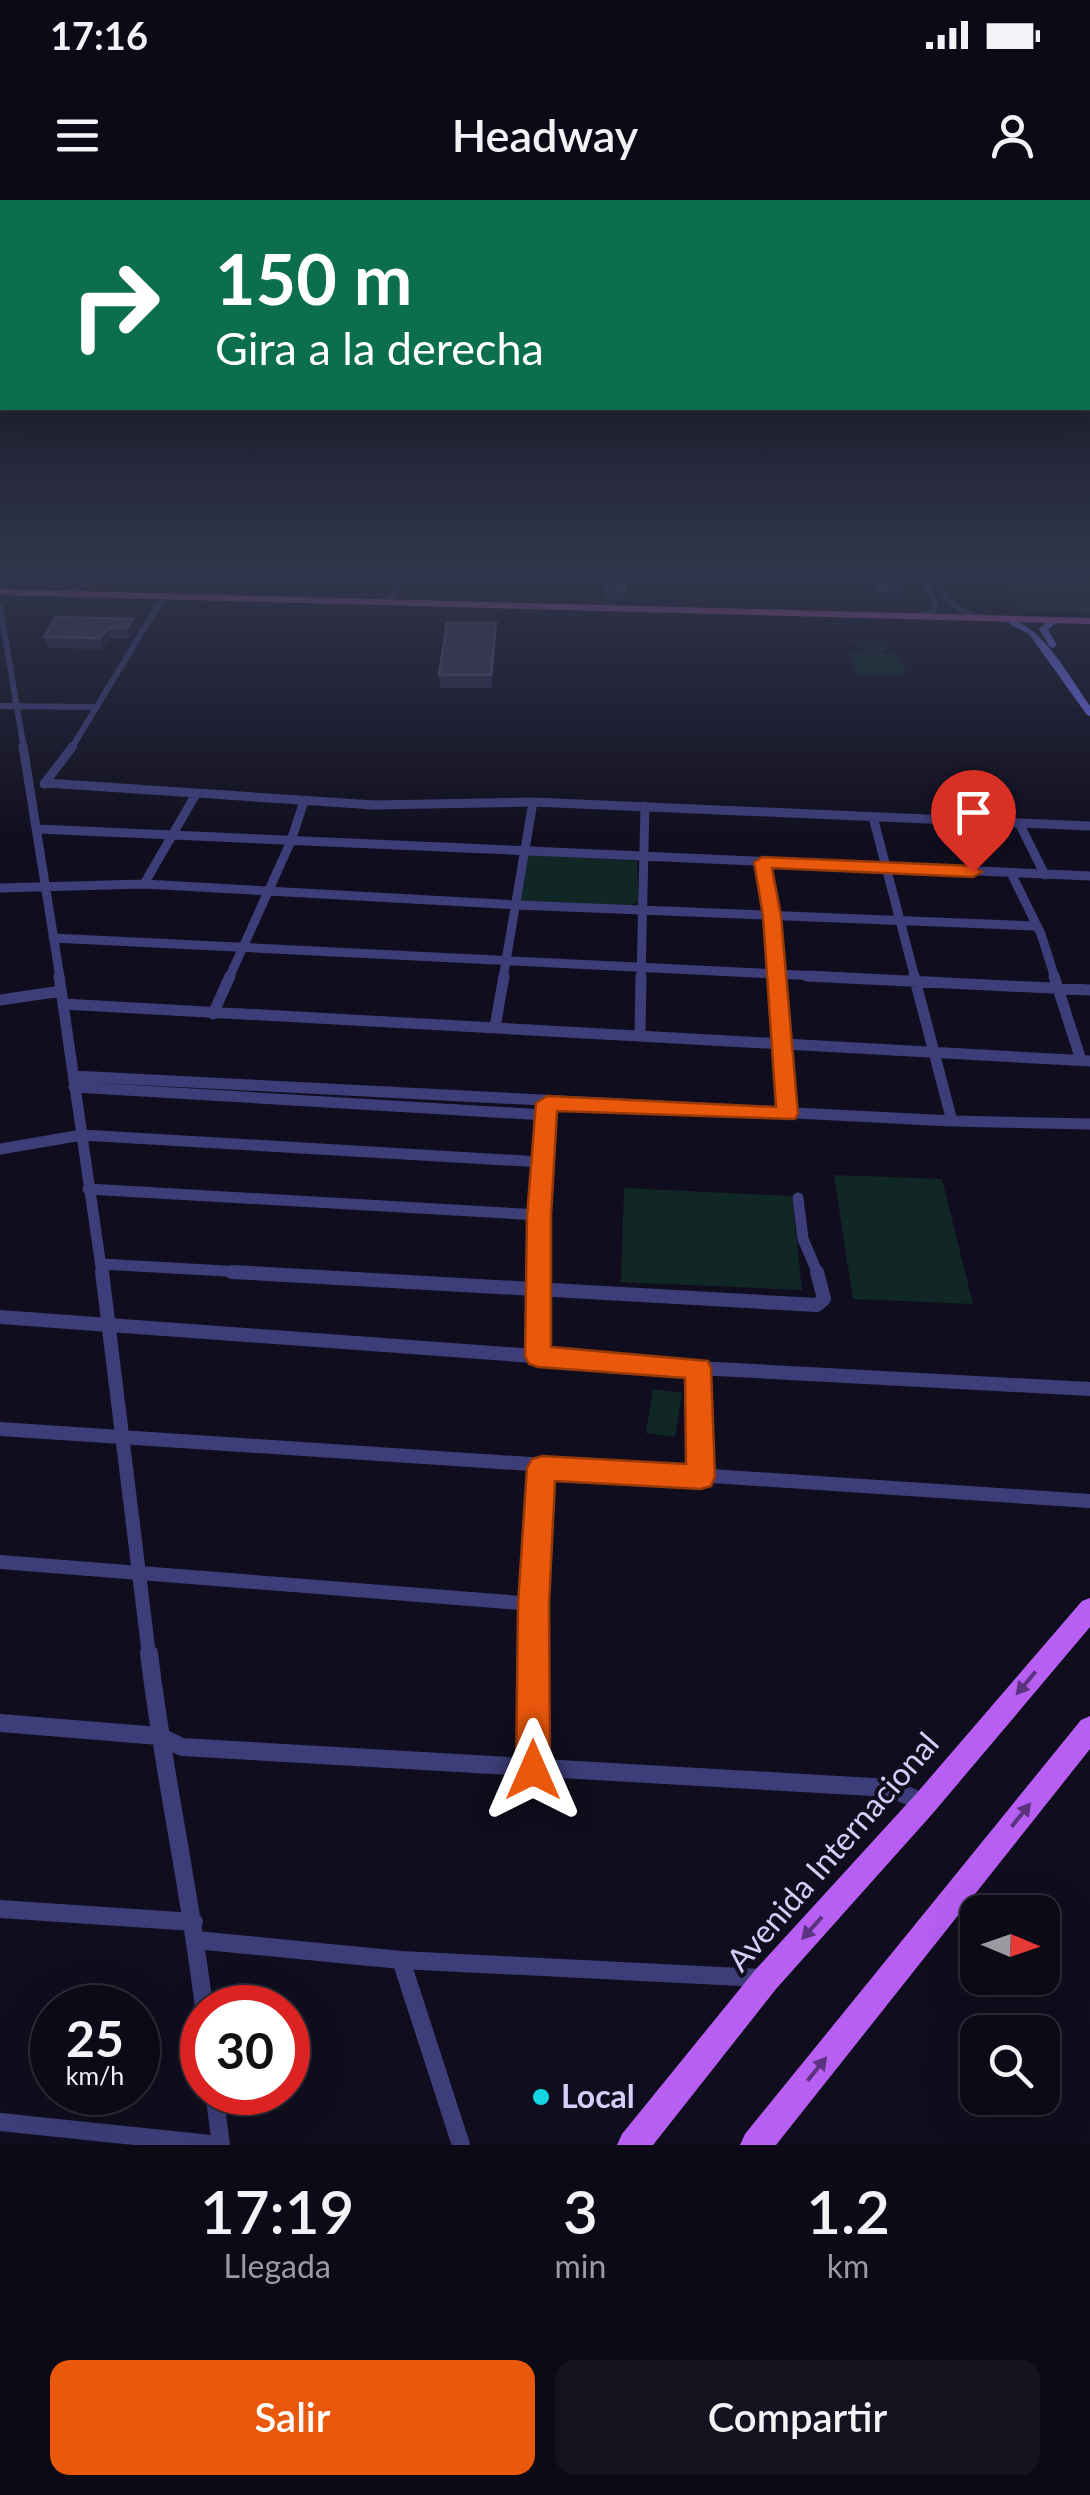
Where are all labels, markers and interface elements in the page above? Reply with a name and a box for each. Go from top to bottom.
text: 17:16 [50,12,148,58]
icon: menu [50,108,105,163]
text: Headway [452,108,638,162]
icon: person [985,108,1040,163]
text: 150 m [215,236,412,320]
icon: right [50,240,180,370]
text: Gira a la derecha [215,321,544,375]
pin [931,770,1016,873]
icon: arrive [946,785,1001,840]
one-way arrow [1016,1670,1037,1695]
position arrow [481,1718,585,1822]
street label: Avenida Internacional [718,1724,946,1978]
one-way arrow [1010,1803,1031,1828]
north arrow [960,1895,1060,1995]
map controls [960,1895,1060,2115]
one-way arrow [802,1915,824,1940]
speed limit sign: 30 [180,1985,310,2115]
text: 25 [66,2008,124,2068]
button: search [960,2015,1060,2115]
one-way arrow [806,2056,827,2082]
text: km/h [66,2060,124,2090]
place label: Local [561,2076,635,2115]
marker: Local [530,2086,552,2108]
text: 17:19 [200,2175,354,2247]
text: 3 [563,2175,598,2247]
text: 1.2 [806,2175,890,2247]
text: Llegada [224,2246,331,2285]
text: min [554,2246,606,2285]
text: km [827,2246,869,2285]
button: Salir [50,2360,535,2475]
button: Compartir [555,2360,1040,2475]

